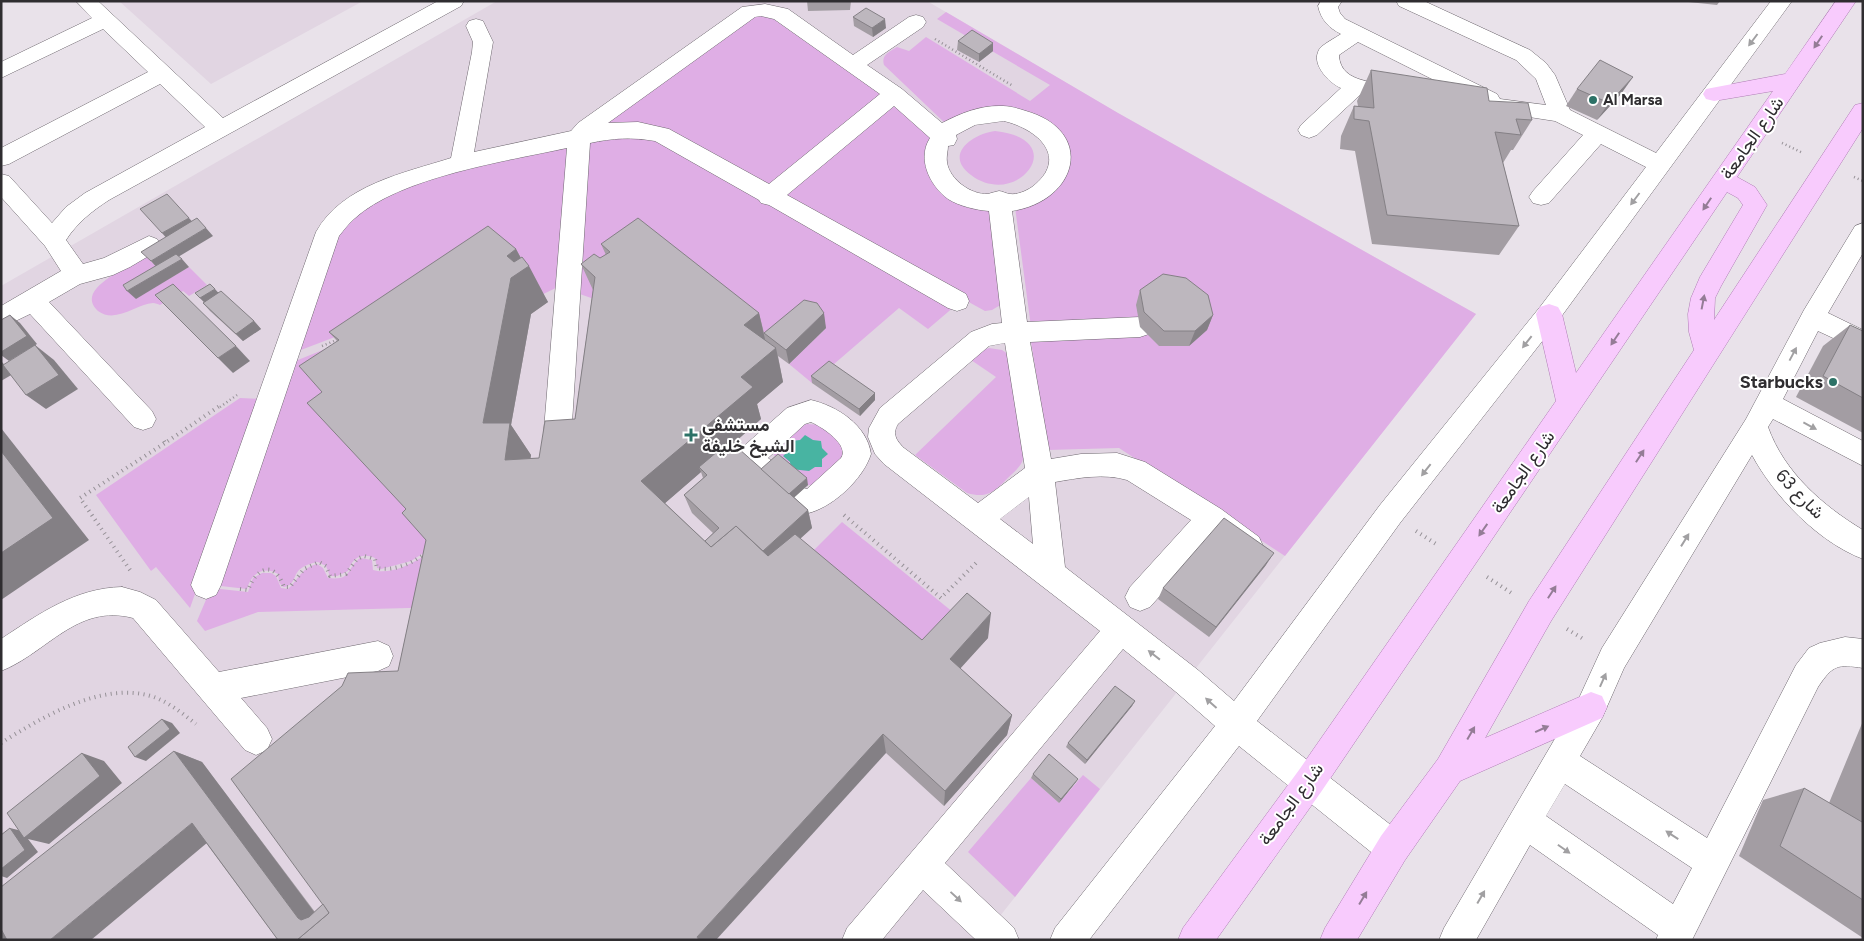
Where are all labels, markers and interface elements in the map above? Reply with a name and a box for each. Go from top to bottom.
one-way arrow [1748,33,1759,46]
one-way arrow [1814,35,1823,48]
place label: Al Marsa [1603,91,1663,109]
street label: شارع الجامعة [1715,92,1789,184]
marker: Al Marsa [1587,94,1599,106]
one-way arrow [1630,192,1640,206]
one-way arrow [1702,198,1712,211]
one-way arrow [1699,294,1707,310]
one-way arrow [1610,332,1620,345]
one-way arrow [1521,335,1532,348]
one-way arrow [1789,347,1798,361]
place label: Starbucks [1740,371,1824,393]
marker: Starbucks [1827,376,1839,388]
place label: مستشفى الشيخ خليفة [702,414,795,458]
one-way arrow [1803,422,1818,430]
street label: شارع الجامعة [1486,426,1560,518]
marker: مستشفى الشيخ خليفة [684,428,698,442]
one-way arrow [1635,449,1644,462]
one-way arrow [1420,463,1431,476]
street label: شارع 63 [1770,465,1829,524]
one-way arrow [1478,523,1488,537]
one-way arrow [1681,533,1690,546]
one-way arrow [1548,586,1557,599]
one-way arrow [1147,650,1161,660]
one-way arrow [1600,673,1608,687]
one-way arrow [1205,697,1218,708]
one-way arrow [1535,724,1549,732]
one-way arrow [1466,726,1475,740]
street label: شارع الجامعة [1254,759,1329,850]
one-way arrow [1665,830,1679,840]
one-way arrow [1557,844,1571,854]
one-way arrow [950,891,962,903]
one-way arrow [1358,891,1367,905]
one-way arrow [1476,891,1485,904]

